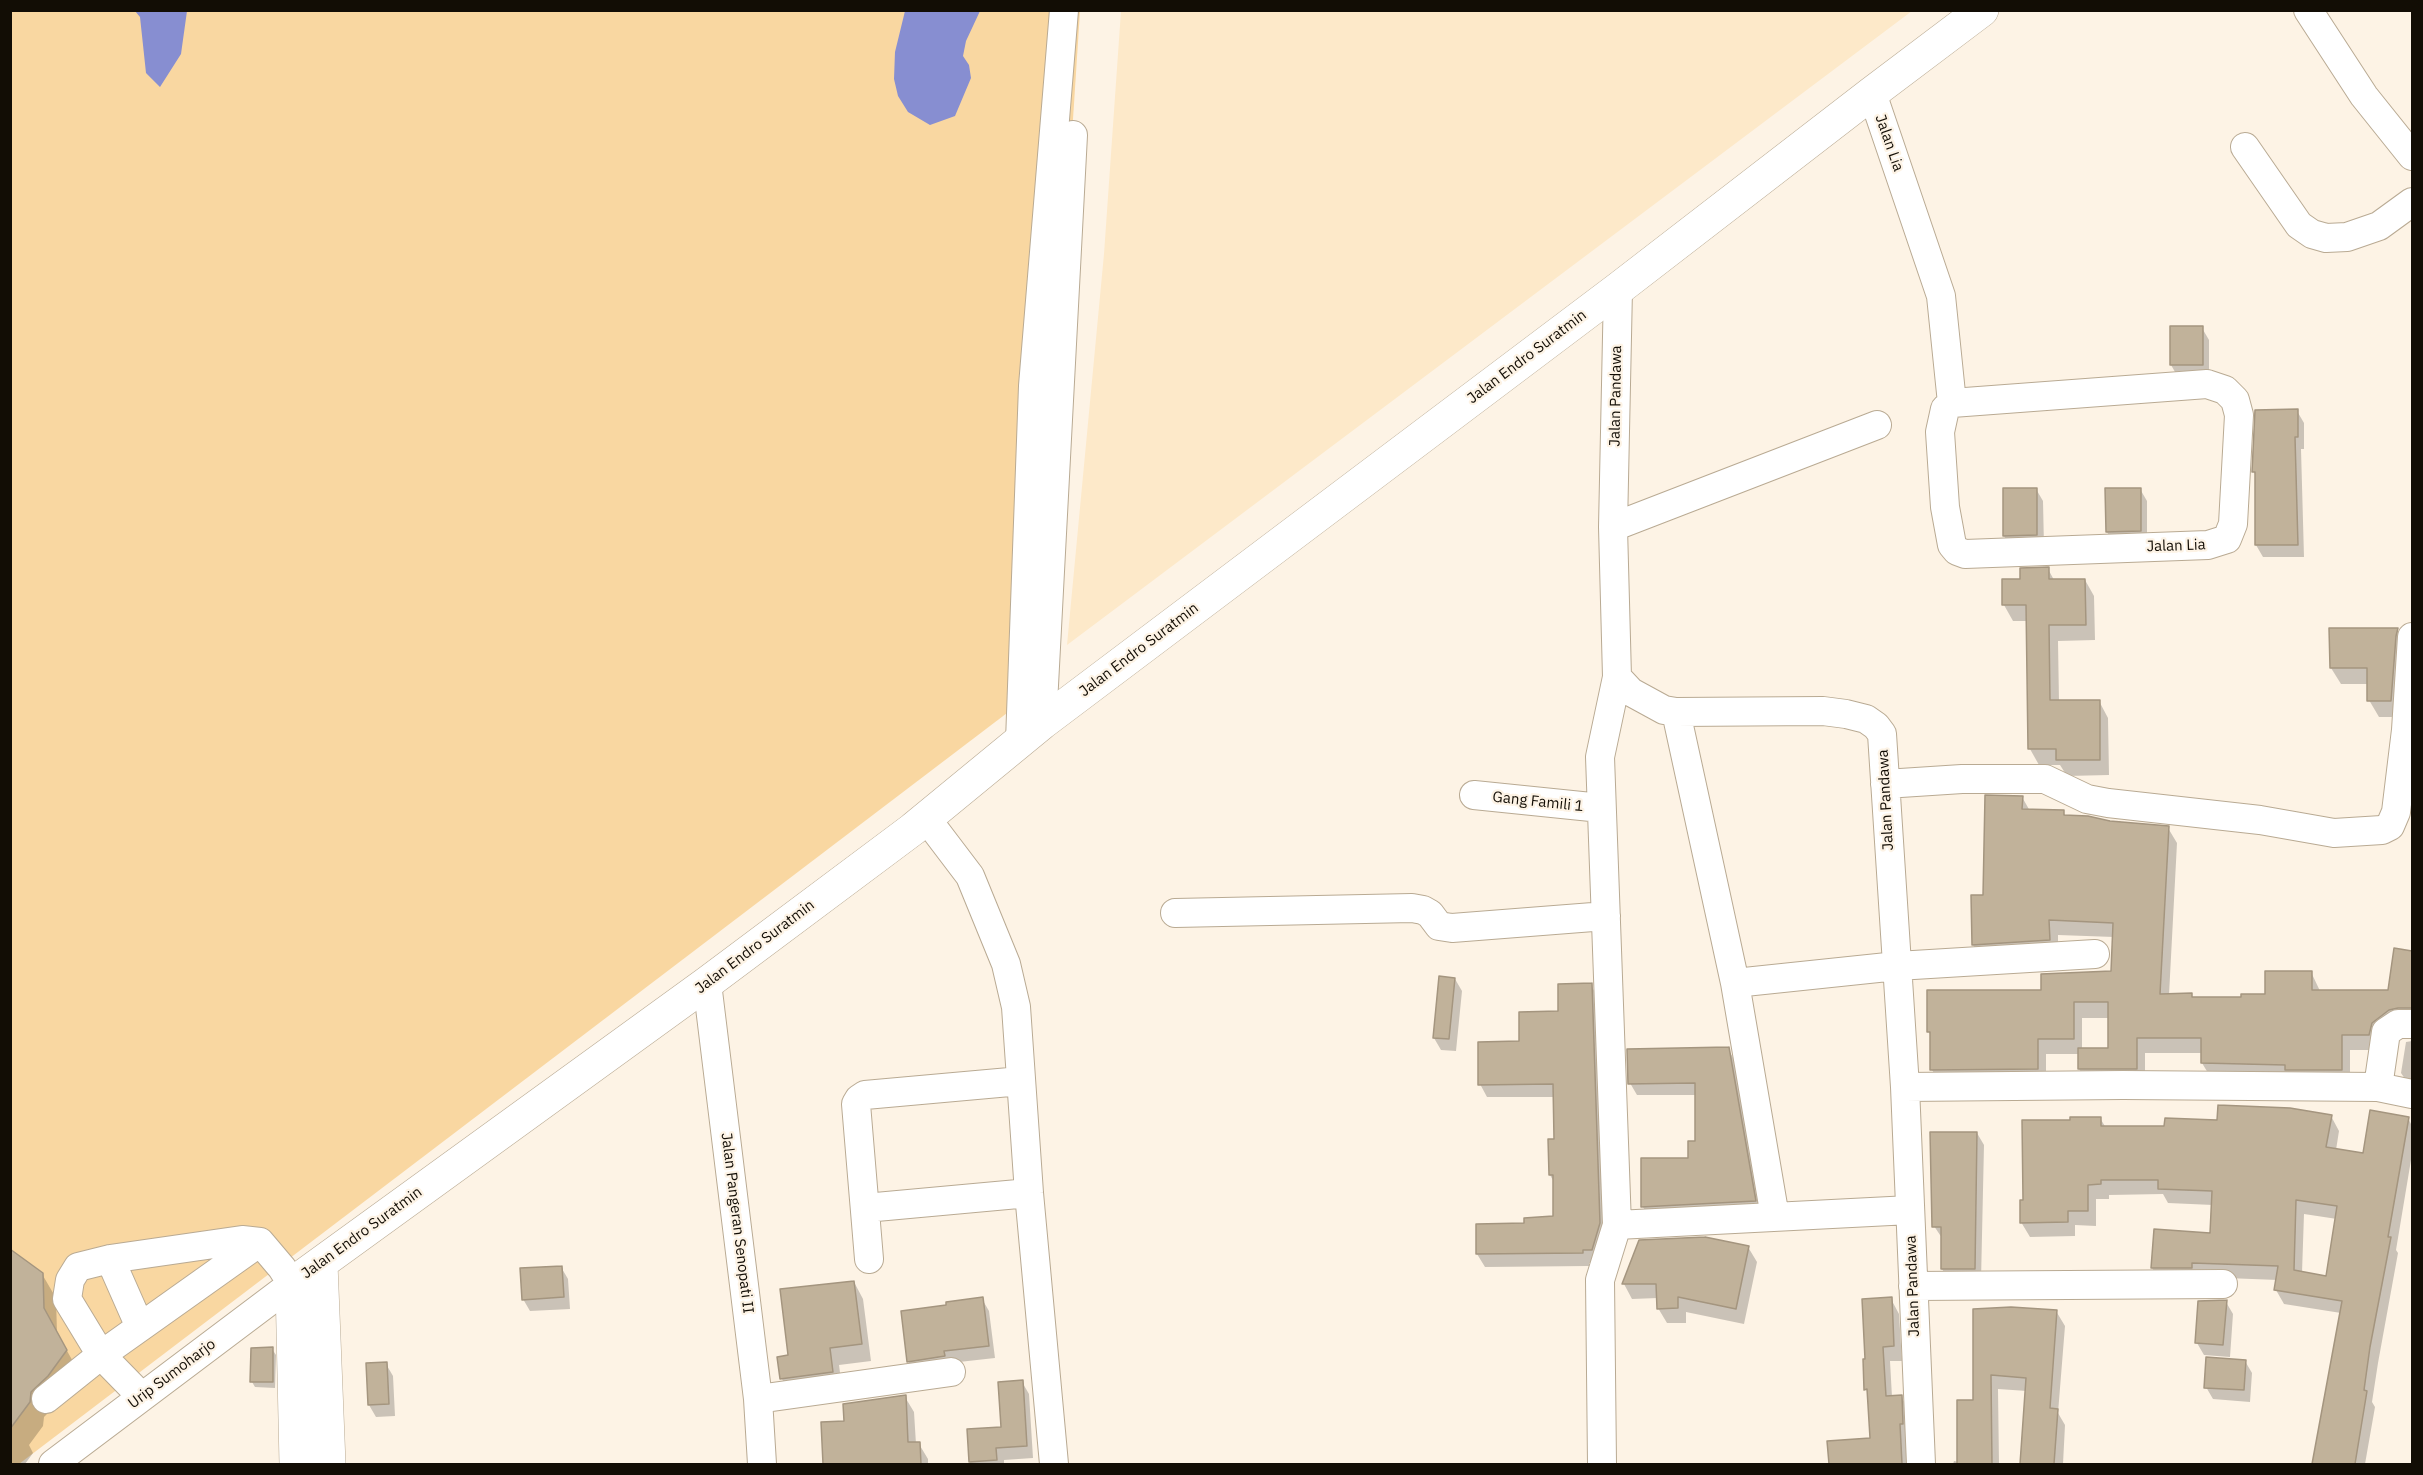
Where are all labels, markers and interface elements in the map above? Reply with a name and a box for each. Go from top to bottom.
street label: Jalan Lia [1871,112,1907,174]
street label: Jalan Endro Suratmin [1464,306,1590,408]
street label: Jalan Pandawa [1606,345,1626,447]
street label: Jalan Lia [2146,536,2206,556]
street label: Jalan Endro Suratmin [1076,599,1202,701]
street label: Jalan Pandawa [1874,749,1898,851]
street label: Gang Famili 1 [1492,788,1584,816]
street label: Jalan Endro Suratmin [692,896,818,998]
street label: Jalan Pangeran Senopati II [717,1132,757,1314]
street label: Jalan Endro Suratmin [298,1183,426,1283]
street label: Jalan Pandawa [1902,1235,1924,1337]
street label: Urip Sumoharjo [125,1335,219,1413]

